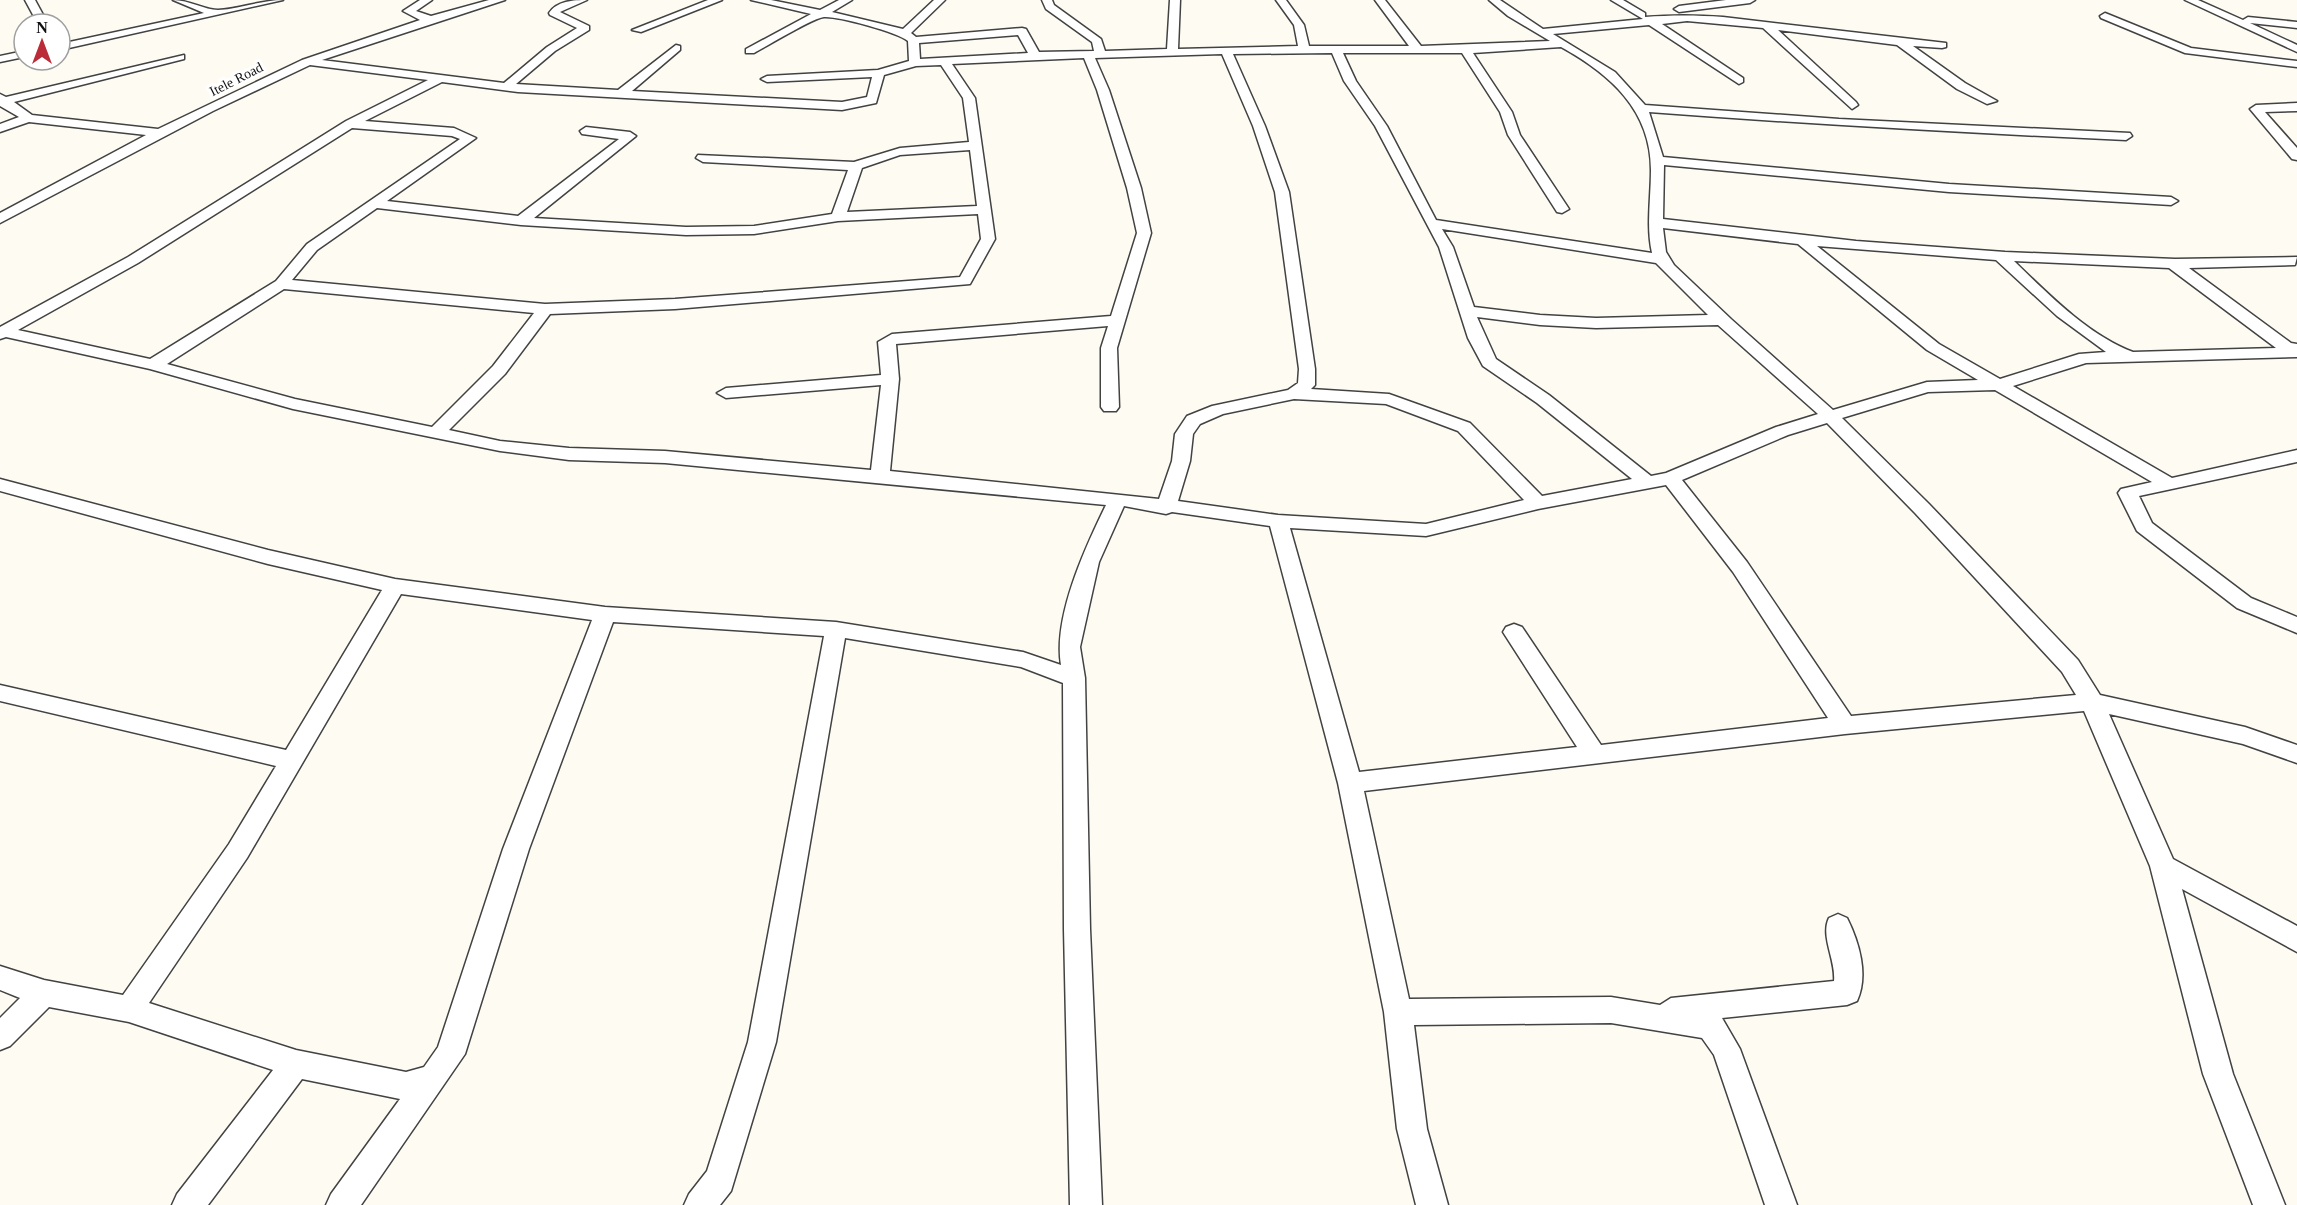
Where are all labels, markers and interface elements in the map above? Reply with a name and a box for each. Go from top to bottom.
north arrow [12,12,72,72]
text: N [36,19,48,36]
street label: Itele Road [207,60,265,99]

